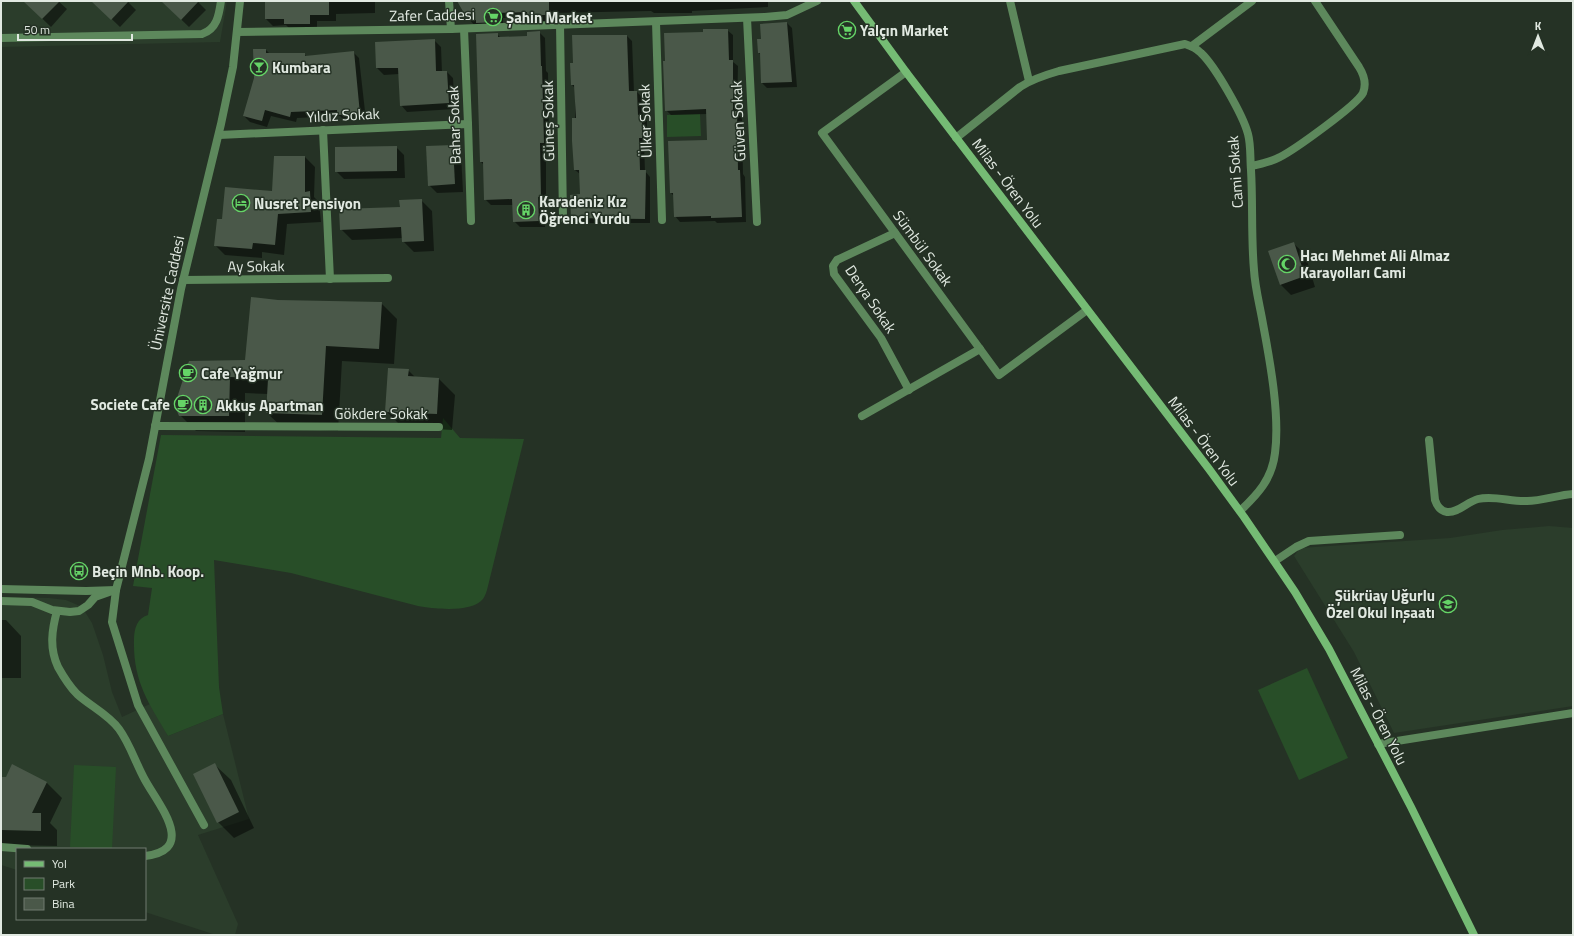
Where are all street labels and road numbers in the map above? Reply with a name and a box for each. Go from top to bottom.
street label: Zafer Caddesi [389,3,475,27]
street label: Güneş Sokak [536,80,560,162]
street label: Güven Sokak [724,80,752,162]
street label: Ülker Sokak [632,84,658,158]
street label: Bahar Sokak [441,85,467,165]
street label: Yıldız Sokak [306,102,380,128]
street label: Milas - Ören Yolu [967,133,1049,233]
street label: Cami Sokak [1221,135,1249,209]
street label: Sümbül Sokak [887,205,959,291]
street label: Üniversite Caddesi [144,234,190,352]
street label: Ay Sokak [227,254,285,278]
street label: Derya Sokak [840,260,902,338]
street label: Milas - Ören Yolu [1163,391,1245,491]
street label: Gökdere Sokak [334,402,428,425]
street label: Milas - Ören Yolu [1344,663,1414,769]

